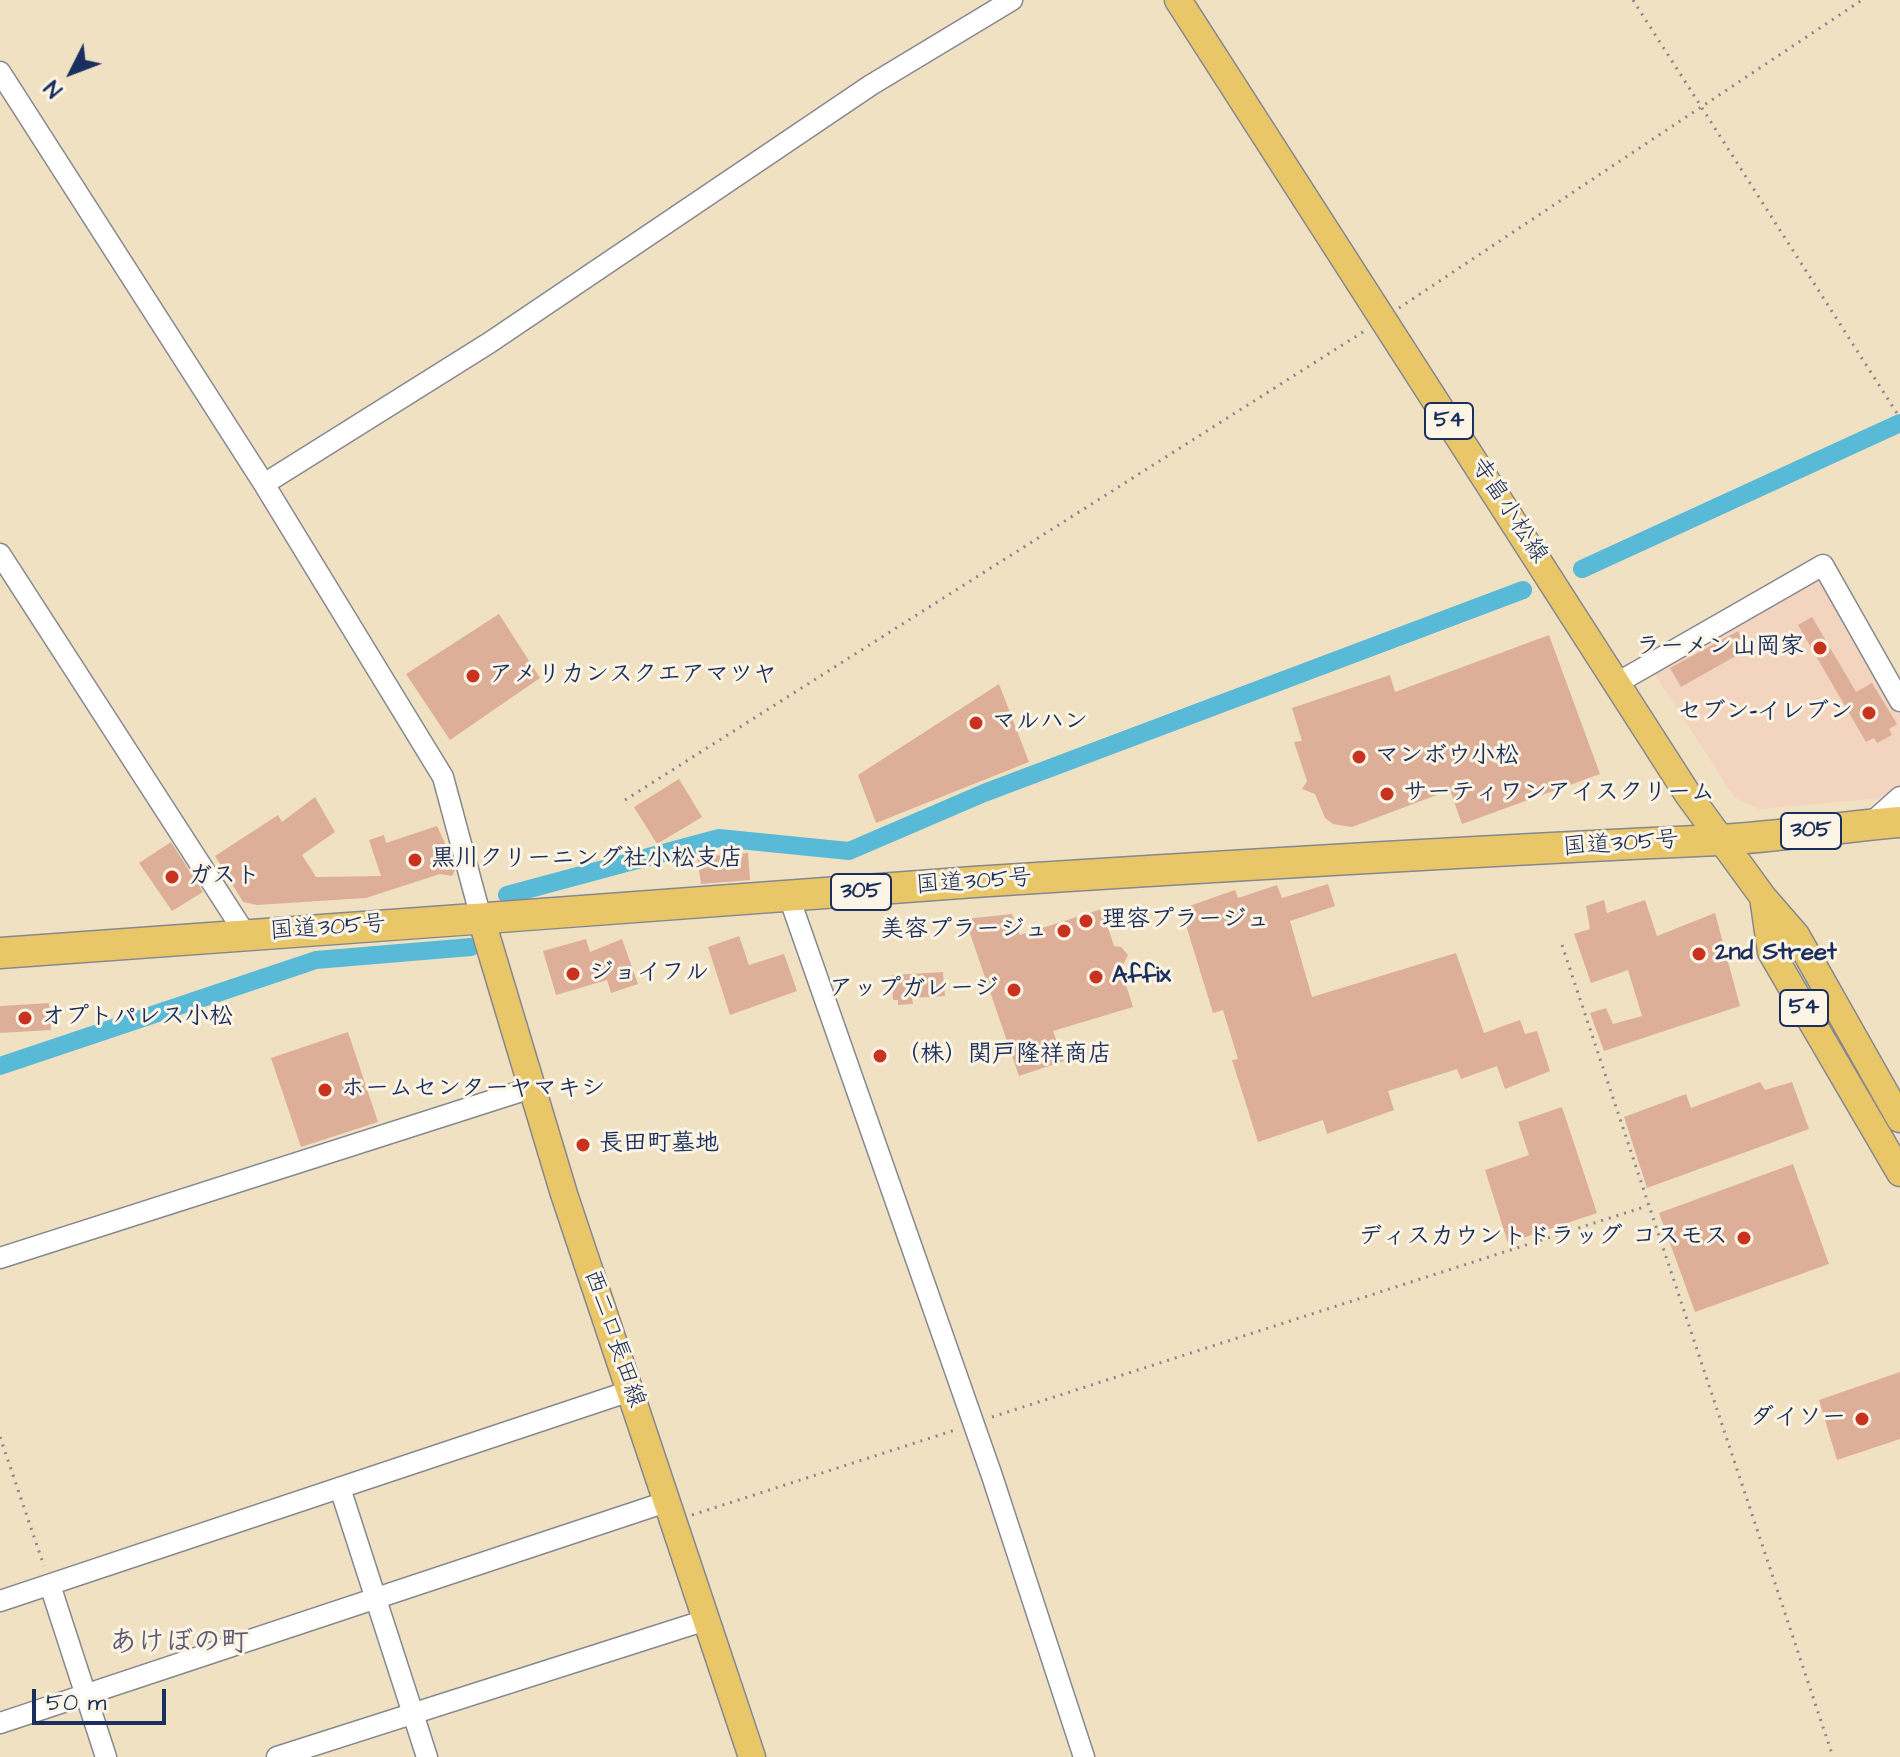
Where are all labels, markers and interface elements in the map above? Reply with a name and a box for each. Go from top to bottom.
north arrow [32,32,112,112]
text: N [38,73,70,104]
road number: 54 [1425,403,1473,439]
street label: 寺畠小松線 [1463,453,1553,569]
place label: ラーメン山岡家 [1636,634,1804,662]
marker: ラーメン山岡家 [1811,639,1829,657]
place label: アメリカンスクエアマツヤ [489,662,777,690]
marker: アメリカンスクエアマツヤ [464,667,482,685]
place label: セブン-イレブン [1678,699,1853,727]
marker: セブン-イレブン [1860,704,1878,722]
place label: マルハン [992,709,1088,737]
marker: マルハン [967,714,985,732]
place label: マンボウ小松 [1375,743,1519,771]
marker: マンボウ小松 [1350,748,1368,766]
place label: サーティワンアイスクリーム [1403,780,1715,808]
marker: サーティワンアイスクリーム [1378,785,1396,803]
road number: 305 [1781,813,1841,849]
street label: 国道305号 [1562,827,1680,863]
place label: 黒川クリーニング社小松支店 [431,846,743,874]
marker: 黒川クリーニング社小松支店 [406,851,424,869]
place label: ガスト [188,863,260,891]
street label: 国道305号 [915,865,1033,901]
marker: ガスト [163,868,181,886]
road number: 305 [831,874,891,910]
place label: 理容プラージュ [1102,907,1270,935]
street label: 国道305号 [269,911,387,947]
marker: 理容プラージュ [1077,912,1095,930]
place label: 美容プラージュ [880,917,1048,945]
marker: 美容プラージュ [1055,922,1073,940]
place label: 2nd Street [1715,940,1837,968]
marker: 2nd Street [1690,945,1708,963]
place label: ジョイフル [589,960,709,988]
place label: Affix [1112,963,1171,991]
marker: ジョイフル [564,965,582,983]
marker: Affix [1087,968,1105,986]
place label: アップガレージ [829,976,998,1004]
marker: アップガレージ [1005,981,1023,999]
road number: 54 [1780,990,1828,1026]
place label: オプトパレス小松 [41,1004,233,1032]
marker: オプトパレス小松 [16,1009,34,1027]
place label: （株）関戸隆祥商店 [896,1042,1112,1070]
marker: （株）関戸隆祥商店 [871,1047,889,1065]
place label: ホームセンターヤマキシ [341,1076,605,1104]
marker: ホームセンターヤマキシ [316,1081,334,1099]
place label: 長田町墓地 [599,1131,719,1159]
marker: 長田町墓地 [574,1136,592,1154]
place label: ディスカウントドラッグ コスモス [1358,1224,1728,1252]
marker: ディスカウントドラッグ コスモス [1735,1229,1753,1247]
street label: 西二口長田線 [576,1266,650,1412]
place label: ダイソー [1750,1405,1846,1433]
marker: ダイソー [1853,1410,1871,1428]
district label: あけぼの町 [109,1627,249,1661]
scale bar [36,1673,170,1723]
text: 50 m [46,1686,106,1720]

